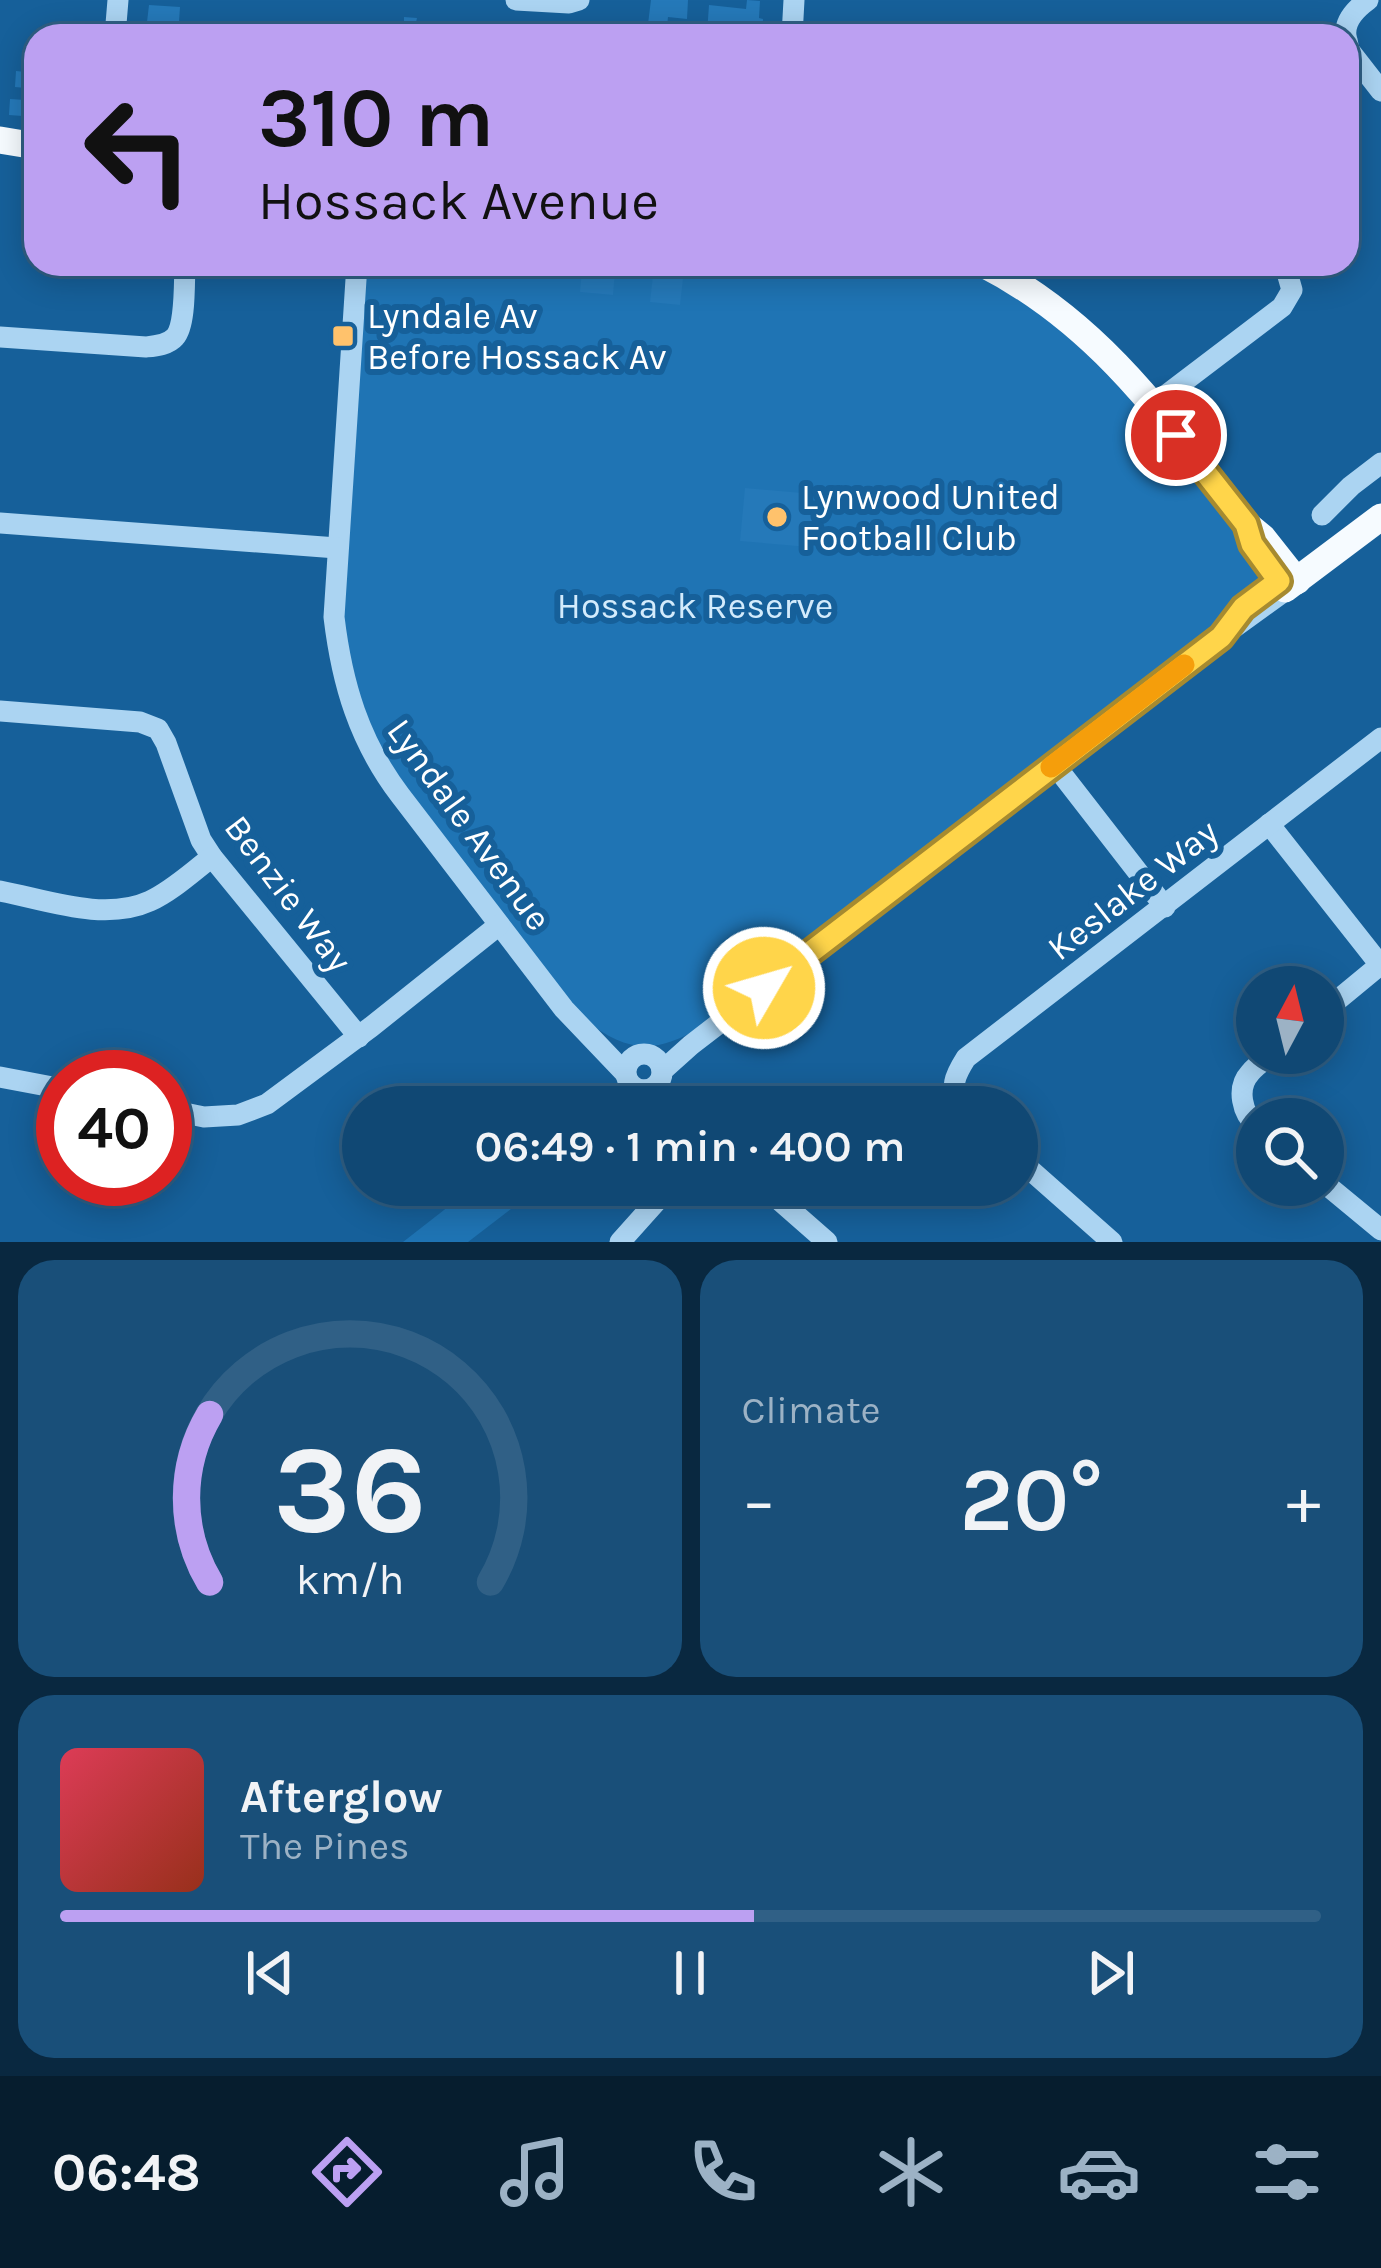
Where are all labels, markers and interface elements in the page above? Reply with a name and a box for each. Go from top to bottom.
text: 310 m [258,69,494,167]
icon: left [60,72,216,228]
text: Hossack Avenue [258,169,659,233]
place label: Lyndale Av Before Hossack Av [367,295,667,378]
marker: Lyndale Av Before Hossack Av [330,323,356,349]
pin [1125,384,1227,486]
icon: arrive [1143,402,1209,468]
place label: Lynwood United Football Club [801,476,1060,559]
marker: Lynwood United Football Club [764,504,790,530]
park label: Hossack Reserve [557,585,833,627]
street label: Lyndale Avenue [378,711,560,938]
street label: Benzie Way [216,807,361,980]
street label: Keslake Way [1039,810,1226,969]
position arrow [701,925,827,1051]
north arrow [1236,966,1344,1074]
map controls [1236,966,1344,1206]
speed limit sign: 40 [36,1050,192,1206]
button: search [1236,1098,1344,1206]
text: 06:49 · 1 min · 400 m [475,1120,905,1172]
text: Climate [742,1387,881,1433]
text: 36 [273,1417,426,1562]
text: 20° [959,1447,1103,1553]
text: − [742,1462,776,1540]
text: + [1286,1462,1321,1540]
text: km/h [295,1554,404,1604]
text: Afterglow [240,1771,443,1823]
text: The Pines [240,1823,410,1869]
icon: previous [237,1940,303,2006]
icon: pause [657,1940,723,2006]
icon: next [1078,1940,1144,2006]
icon: directions [305,2130,389,2214]
icon: music [493,2130,577,2214]
icon: phone [681,2130,765,2214]
icon: climate [869,2130,953,2214]
icon: car [1057,2130,1141,2214]
icon: filters [1245,2130,1329,2214]
text: 06:48 [52,2140,201,2204]

